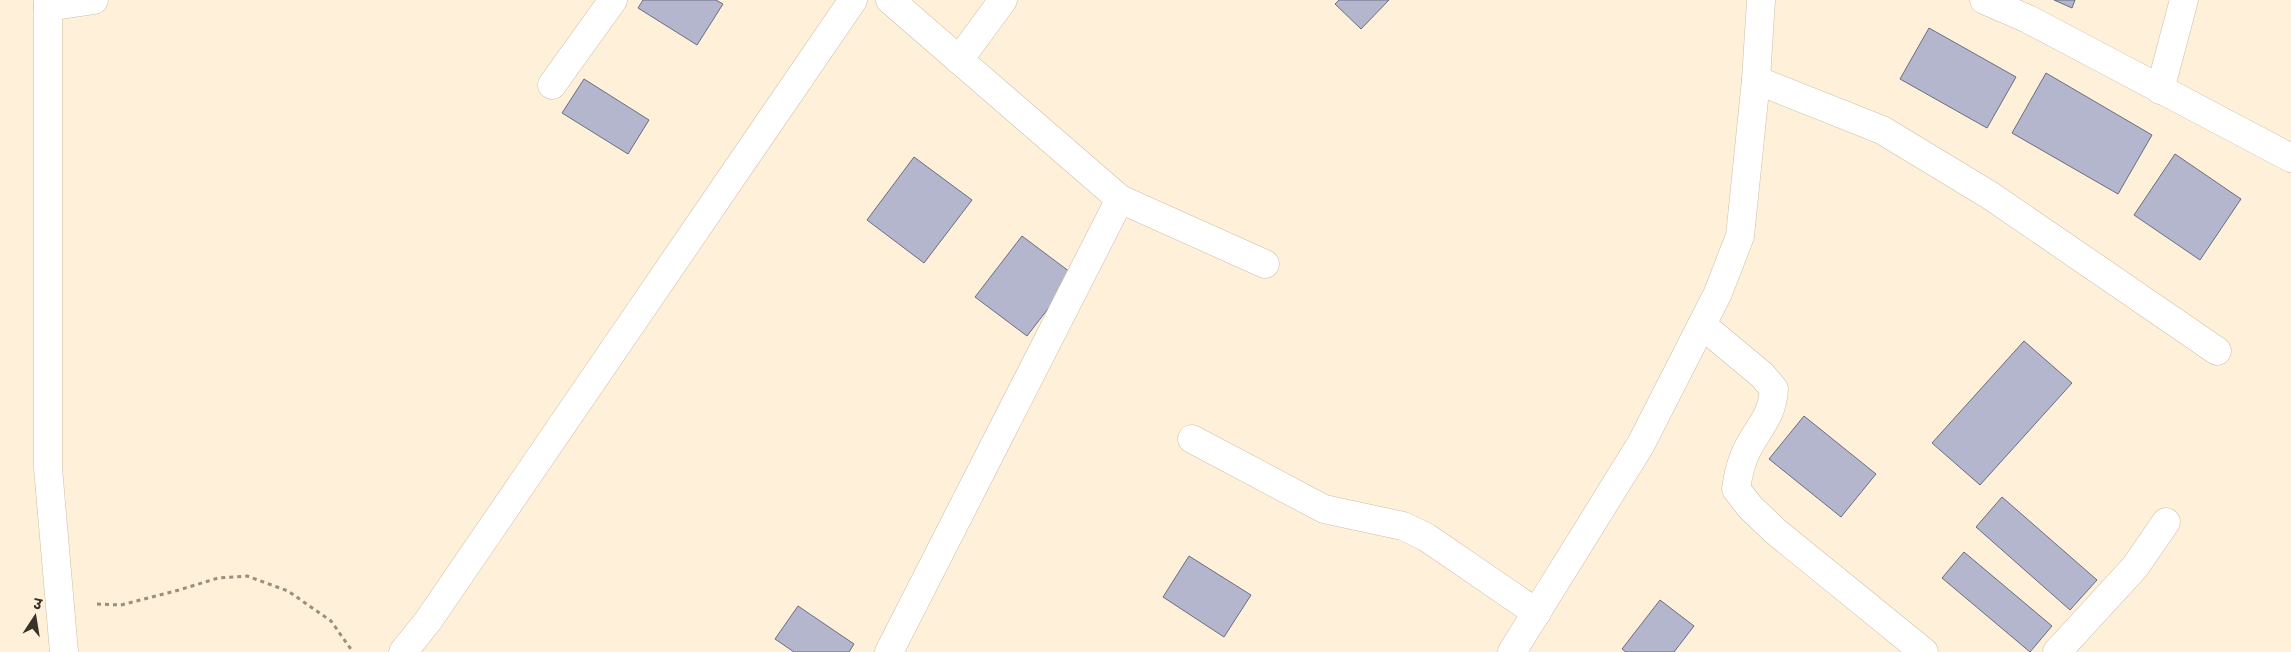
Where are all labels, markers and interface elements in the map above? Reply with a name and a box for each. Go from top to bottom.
north arrow [10,592,60,642]
text: उ [31,593,45,615]

